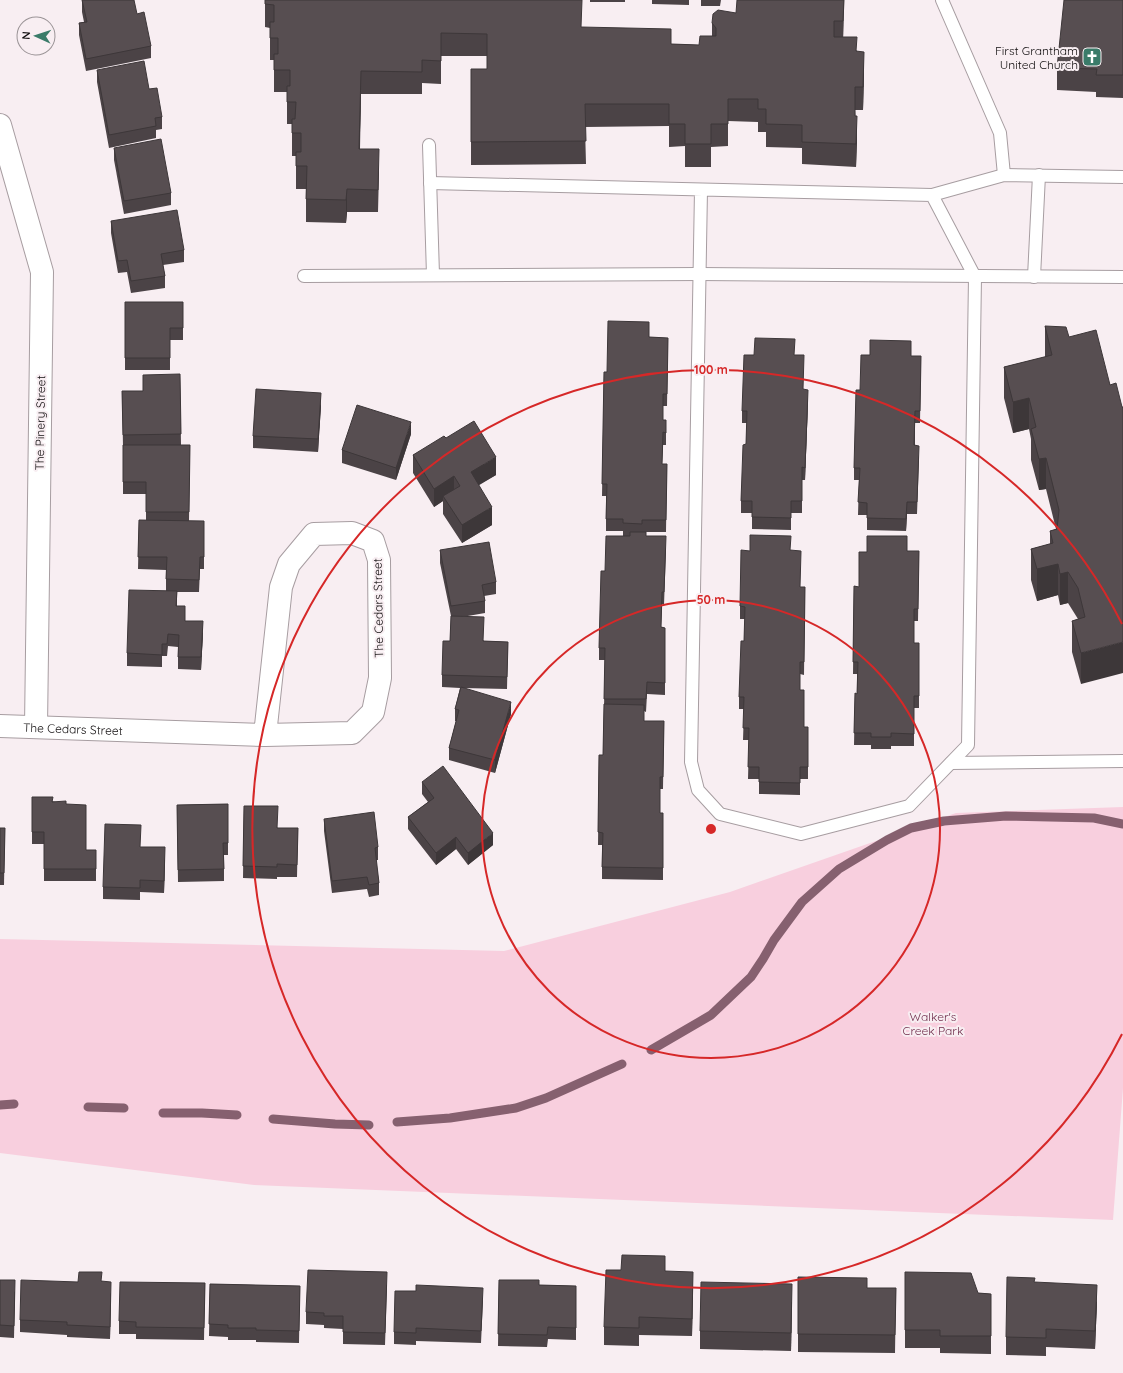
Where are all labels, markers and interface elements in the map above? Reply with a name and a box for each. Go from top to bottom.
north arrow [16,16,56,56]
text: N [19,31,33,40]
place label: First Grantham United Church [995,43,1078,72]
church icon: First Grantham United Church [1081,46,1103,68]
text: 100 m [694,362,728,377]
street label: The Pinery Street [32,375,48,471]
street label: The Cedars Street [370,558,386,658]
text: 50 m [697,592,725,607]
street label: The Cedars Street [23,719,123,738]
centre of rings [704,822,718,836]
park label: Walker's Creek Park [903,1009,963,1038]

